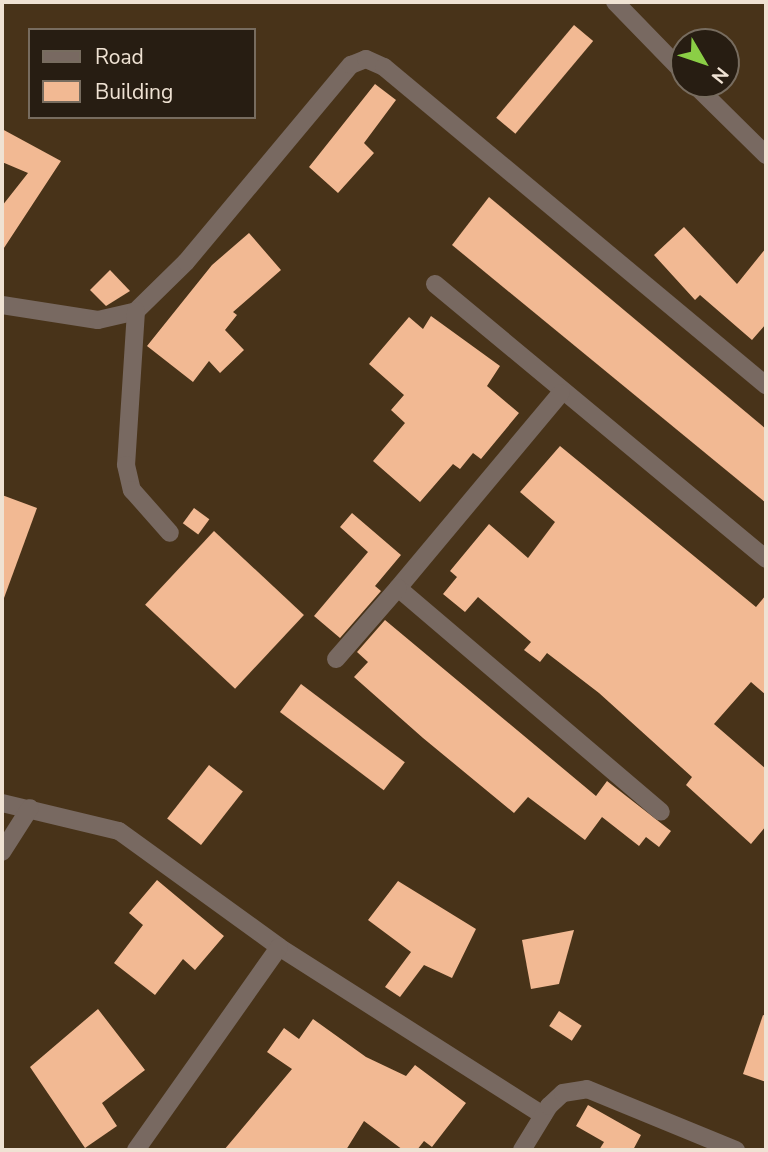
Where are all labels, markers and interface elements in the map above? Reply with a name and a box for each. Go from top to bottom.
legend [28,28,256,119]
north arrow [670,28,740,98]
text: Road [95,43,144,71]
text: N [705,61,734,89]
text: Building [95,78,173,106]

